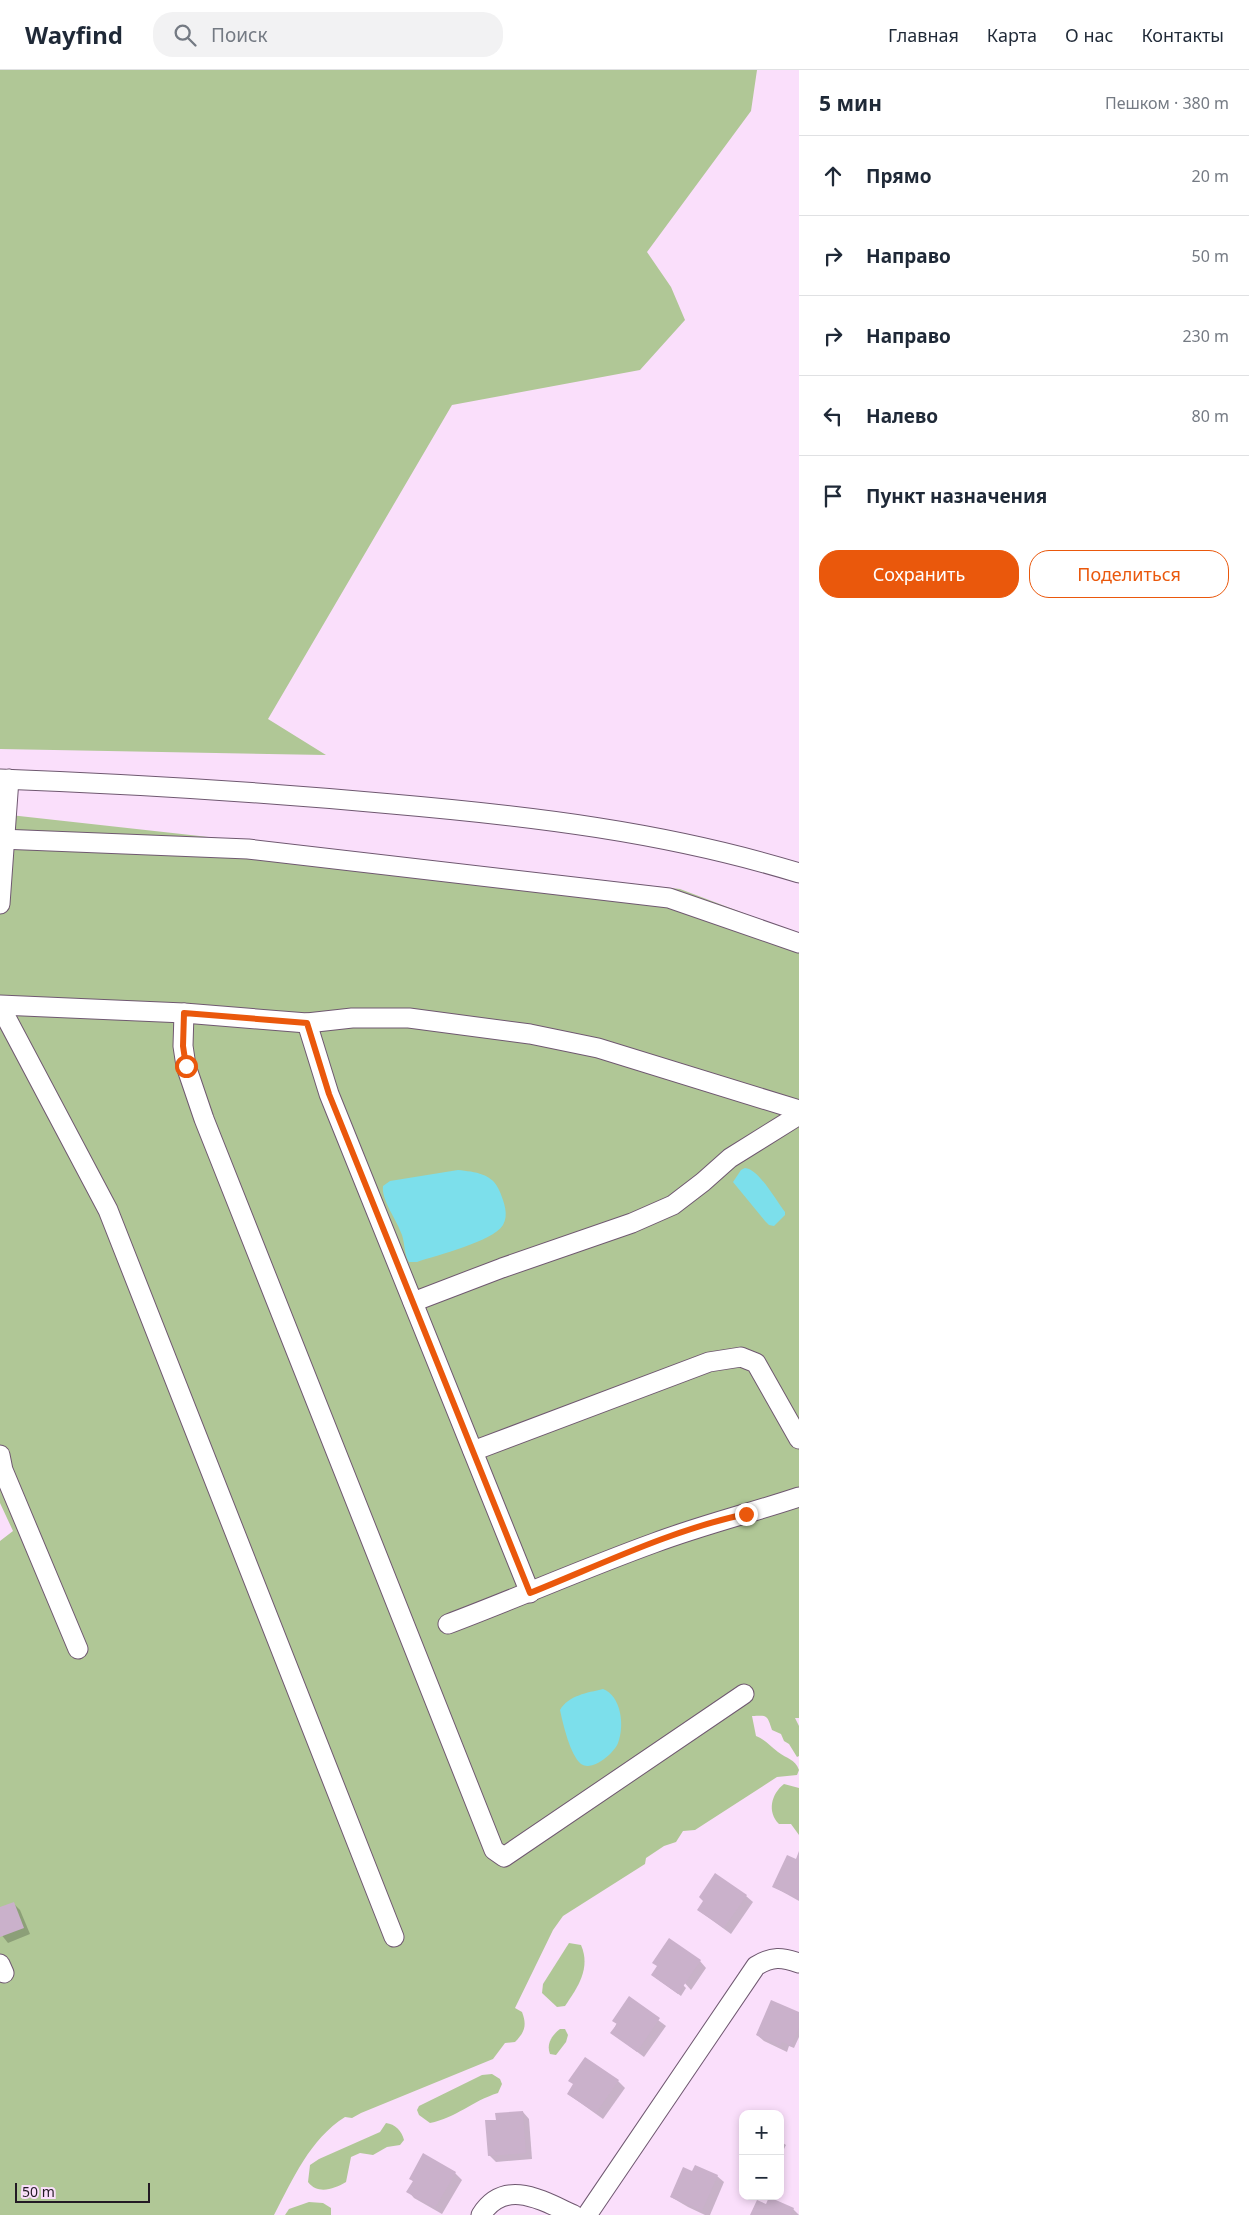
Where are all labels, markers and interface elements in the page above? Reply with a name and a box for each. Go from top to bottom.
search box [153,12,503,57]
text: Wayfind [25,18,123,51]
icon: search [171,21,199,49]
text: Поиск [211,22,268,48]
text: Главная [888,23,959,47]
text: Карта [987,23,1037,47]
text: О нас [1065,23,1113,47]
text: Контакты [1141,23,1224,47]
text: 5 мин [819,89,882,117]
text: Пешком · 380 m [1105,92,1229,114]
icon: ahead [819,162,847,190]
text: Прямо [866,163,932,189]
text: 20 m [1192,165,1229,187]
icon: right [819,242,847,270]
text: Направо [866,243,951,269]
text: 50 m [1192,245,1229,267]
icon: right [819,322,847,350]
text: Направо [866,323,951,349]
text: 230 m [1182,325,1229,347]
icon: left [819,402,847,430]
text: Налево [866,403,938,429]
text: 80 m [1192,405,1229,427]
icon: arrive [819,482,847,510]
text: Пункт назначения [866,483,1047,509]
button: Сохранить [819,550,1019,598]
button: Поделиться [1029,550,1229,598]
route start [175,1055,198,1078]
route end [735,1503,758,1526]
map controls [739,2110,784,2200]
button: + [739,2110,784,2155]
button: − [739,2155,784,2200]
scale bar [15,2180,150,2203]
text: 50 m [22,2182,55,2201]

